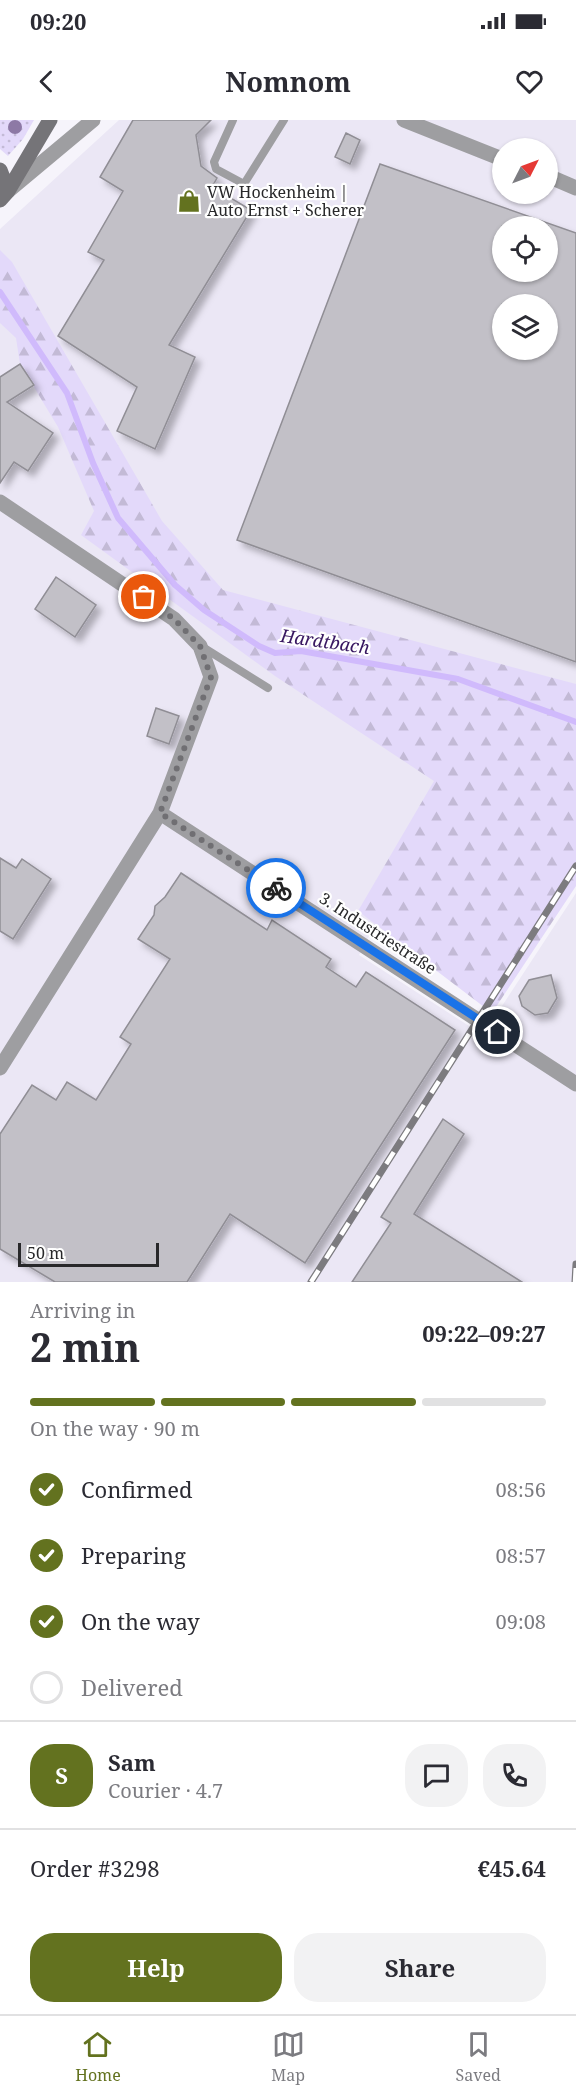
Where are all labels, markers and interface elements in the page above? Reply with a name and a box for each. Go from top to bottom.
text: 09:20 [30,6,86,36]
text: Nomnom [225,63,351,100]
icon: back [30,65,63,98]
icon: heart [513,65,546,98]
north arrow [492,138,558,204]
map controls [492,138,558,360]
place label: VW Hockenheim | Auto Ernst + Scherer [207,181,364,221]
shop icon: VW Hockenheim | Auto Ernst + Scherer [176,188,202,214]
button: locate [492,216,558,282]
button: layers [492,294,558,360]
pin [118,571,169,622]
icon: bag [127,580,160,613]
water label: Hardtbach [278,623,372,659]
courier [246,858,306,918]
icon: bike [260,872,293,905]
street label: 3. Industriestraße [315,887,441,979]
pin [472,1006,523,1057]
icon: home [481,1015,514,1048]
scale bar [18,1240,159,1268]
text: 50 m [27,1242,64,1264]
text: Arriving in [30,1297,135,1324]
text: 09:22–09:27 [422,1318,546,1348]
text: 2 min [30,1320,140,1373]
text: On the way · 90 m [30,1415,200,1442]
icon: check [30,1473,63,1506]
text: Confirmed [81,1474,192,1504]
text: 08:56 [496,1476,546,1503]
icon: check [30,1539,63,1572]
text: Preparing [81,1540,186,1570]
text: 08:57 [496,1542,546,1569]
icon: check [30,1605,63,1638]
text: On the way [81,1606,200,1636]
text: 09:08 [496,1608,546,1635]
text: Delivered [81,1672,183,1702]
button: chat [405,1744,468,1807]
button: phone [483,1744,546,1807]
text: Sam [108,1747,156,1777]
text: S [55,1760,68,1790]
text: Courier · 4.7 [108,1777,223,1804]
text: Order #3298 [30,1853,160,1883]
text: €45.64 [478,1853,546,1883]
button: Help [30,1933,282,2002]
button: Share [294,1933,546,2002]
tab: Home [75,2028,121,2086]
tab: Map [271,2028,305,2086]
tab: Saved [455,2028,501,2086]

